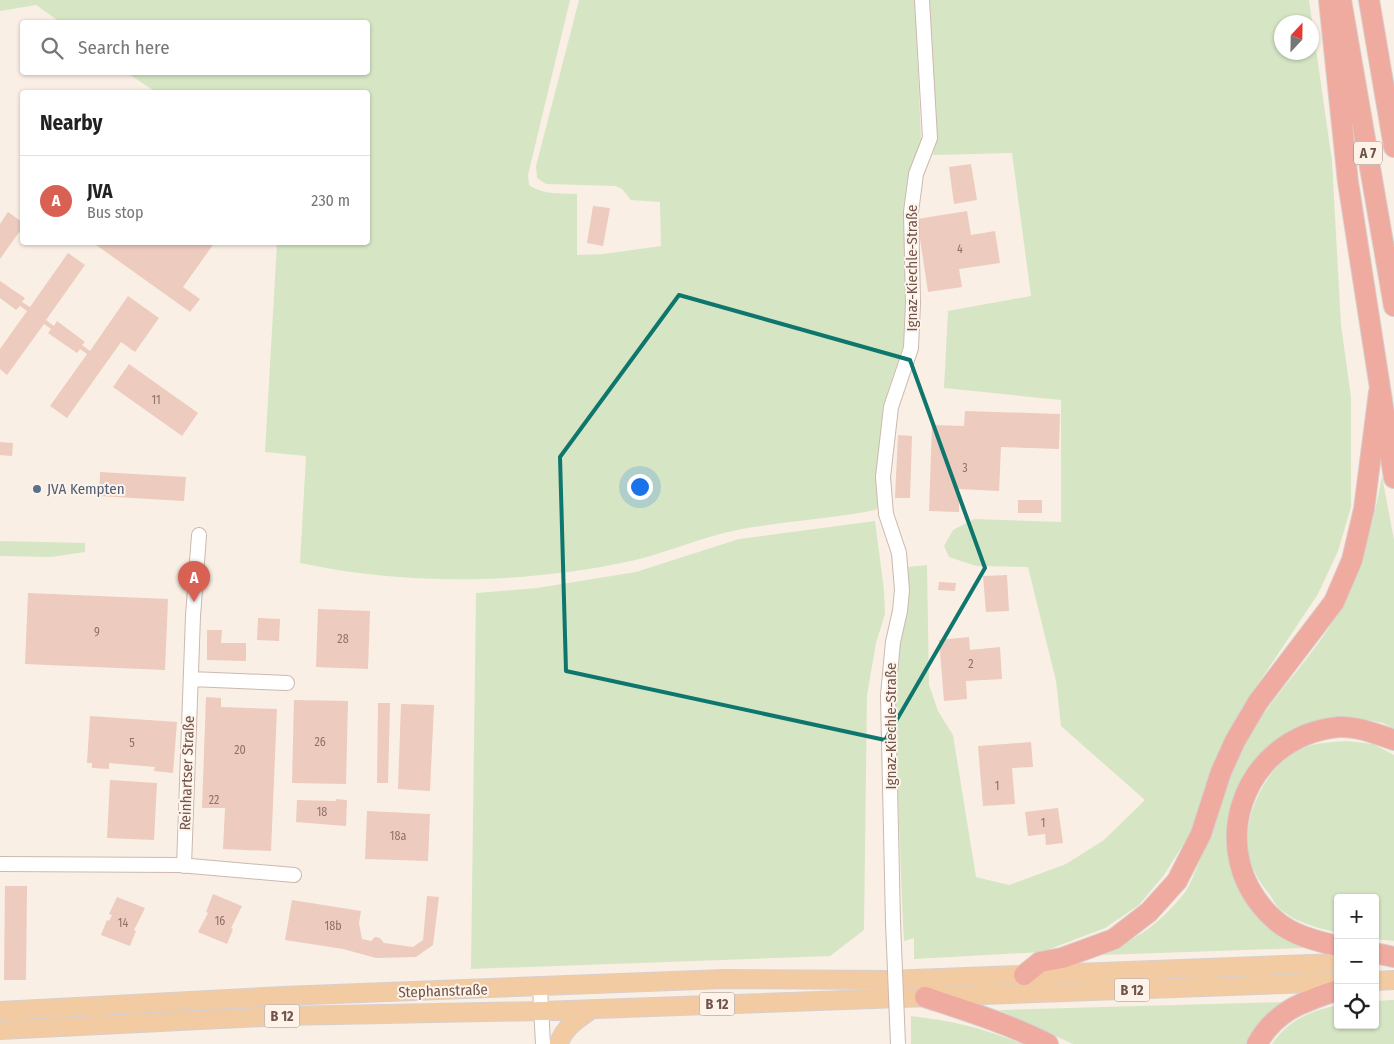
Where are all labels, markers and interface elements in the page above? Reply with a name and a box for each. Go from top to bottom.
north arrow [1274,15,1319,60]
search box [20,20,370,75]
icon: search [38,34,66,62]
text: Search here [78,36,170,59]
text: Nearby [40,110,102,136]
road number: A 7 [1354,142,1382,164]
text: JVA [87,180,112,203]
text: A [52,191,60,210]
text: 230 m [311,191,350,210]
text: Bus stop [87,203,143,222]
street label: Ignaz-Kiechle-Straße [903,205,921,331]
house number: 4 [957,242,963,256]
house number: 11 [151,393,161,407]
house number: 3 [962,461,968,475]
your location [627,474,653,500]
place label: JVA Kempten [47,480,125,498]
marker: JVA Kempten [31,483,43,495]
pin: A [178,561,210,602]
house number: 9 [94,625,100,639]
house number: 28 [337,632,349,646]
house number: 2 [968,657,974,671]
street label: Ignaz-Kiechle-Straße [882,663,900,789]
street label: Reinhartser Straße [176,715,198,831]
house number: 26 [314,735,326,749]
house number: 5 [129,736,135,750]
house number: 20 [234,743,246,757]
house number: 1 [995,779,999,793]
house number: 22 [209,793,219,807]
house number: 18 [317,805,327,819]
house number: 1 [1041,816,1045,830]
house number: 18a [390,829,406,843]
map controls [1334,894,1379,1029]
button: + [1334,894,1379,939]
house number: 16 [215,914,225,928]
house number: 14 [118,916,128,930]
house number: 18b [324,919,342,933]
button: − [1334,939,1379,984]
road number: B 12 [1114,978,1150,1002]
street label: Stephanstraße [398,980,488,1002]
button: locate [1334,984,1379,1029]
road number: B 12 [700,992,734,1016]
road number: B 12 [264,1004,300,1028]

